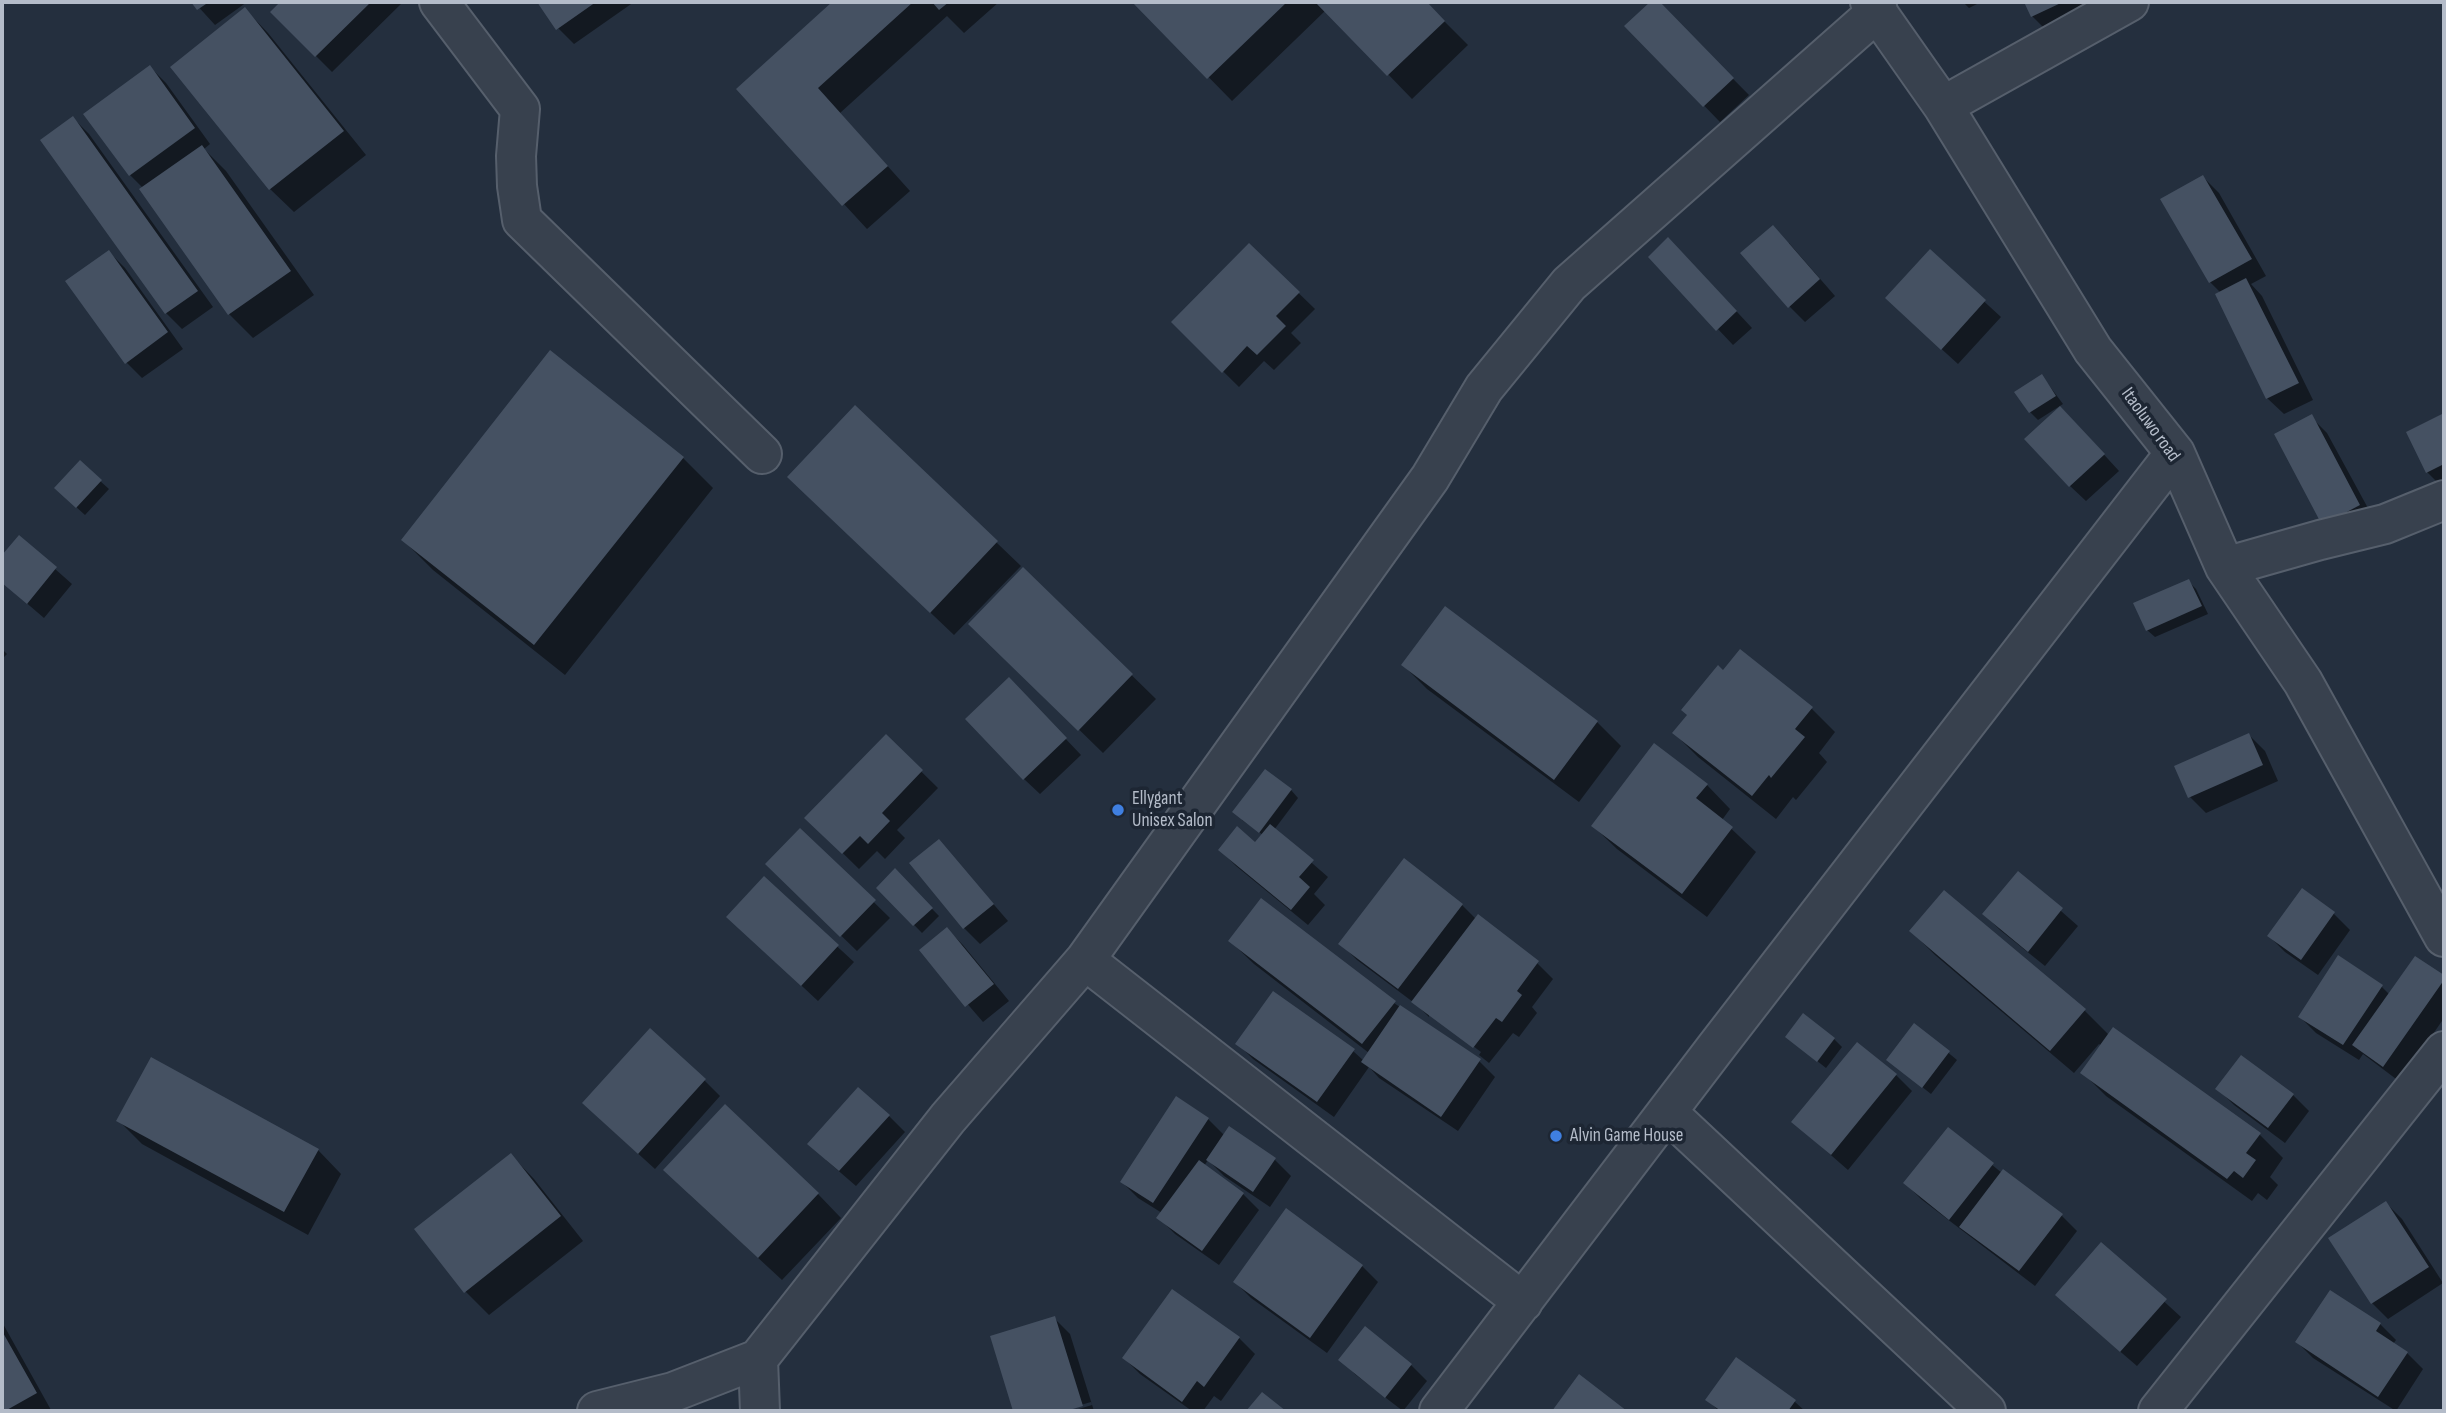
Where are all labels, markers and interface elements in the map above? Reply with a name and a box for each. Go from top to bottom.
street label: Itaoluwo road [2116,384,2184,466]
place label: Ellygant Unisex Salon [1132,788,1213,832]
marker: Ellygant Unisex Salon [1110,802,1126,818]
place label: Alvin Game House [1570,1125,1683,1147]
marker: Alvin Game House [1548,1128,1564,1144]

